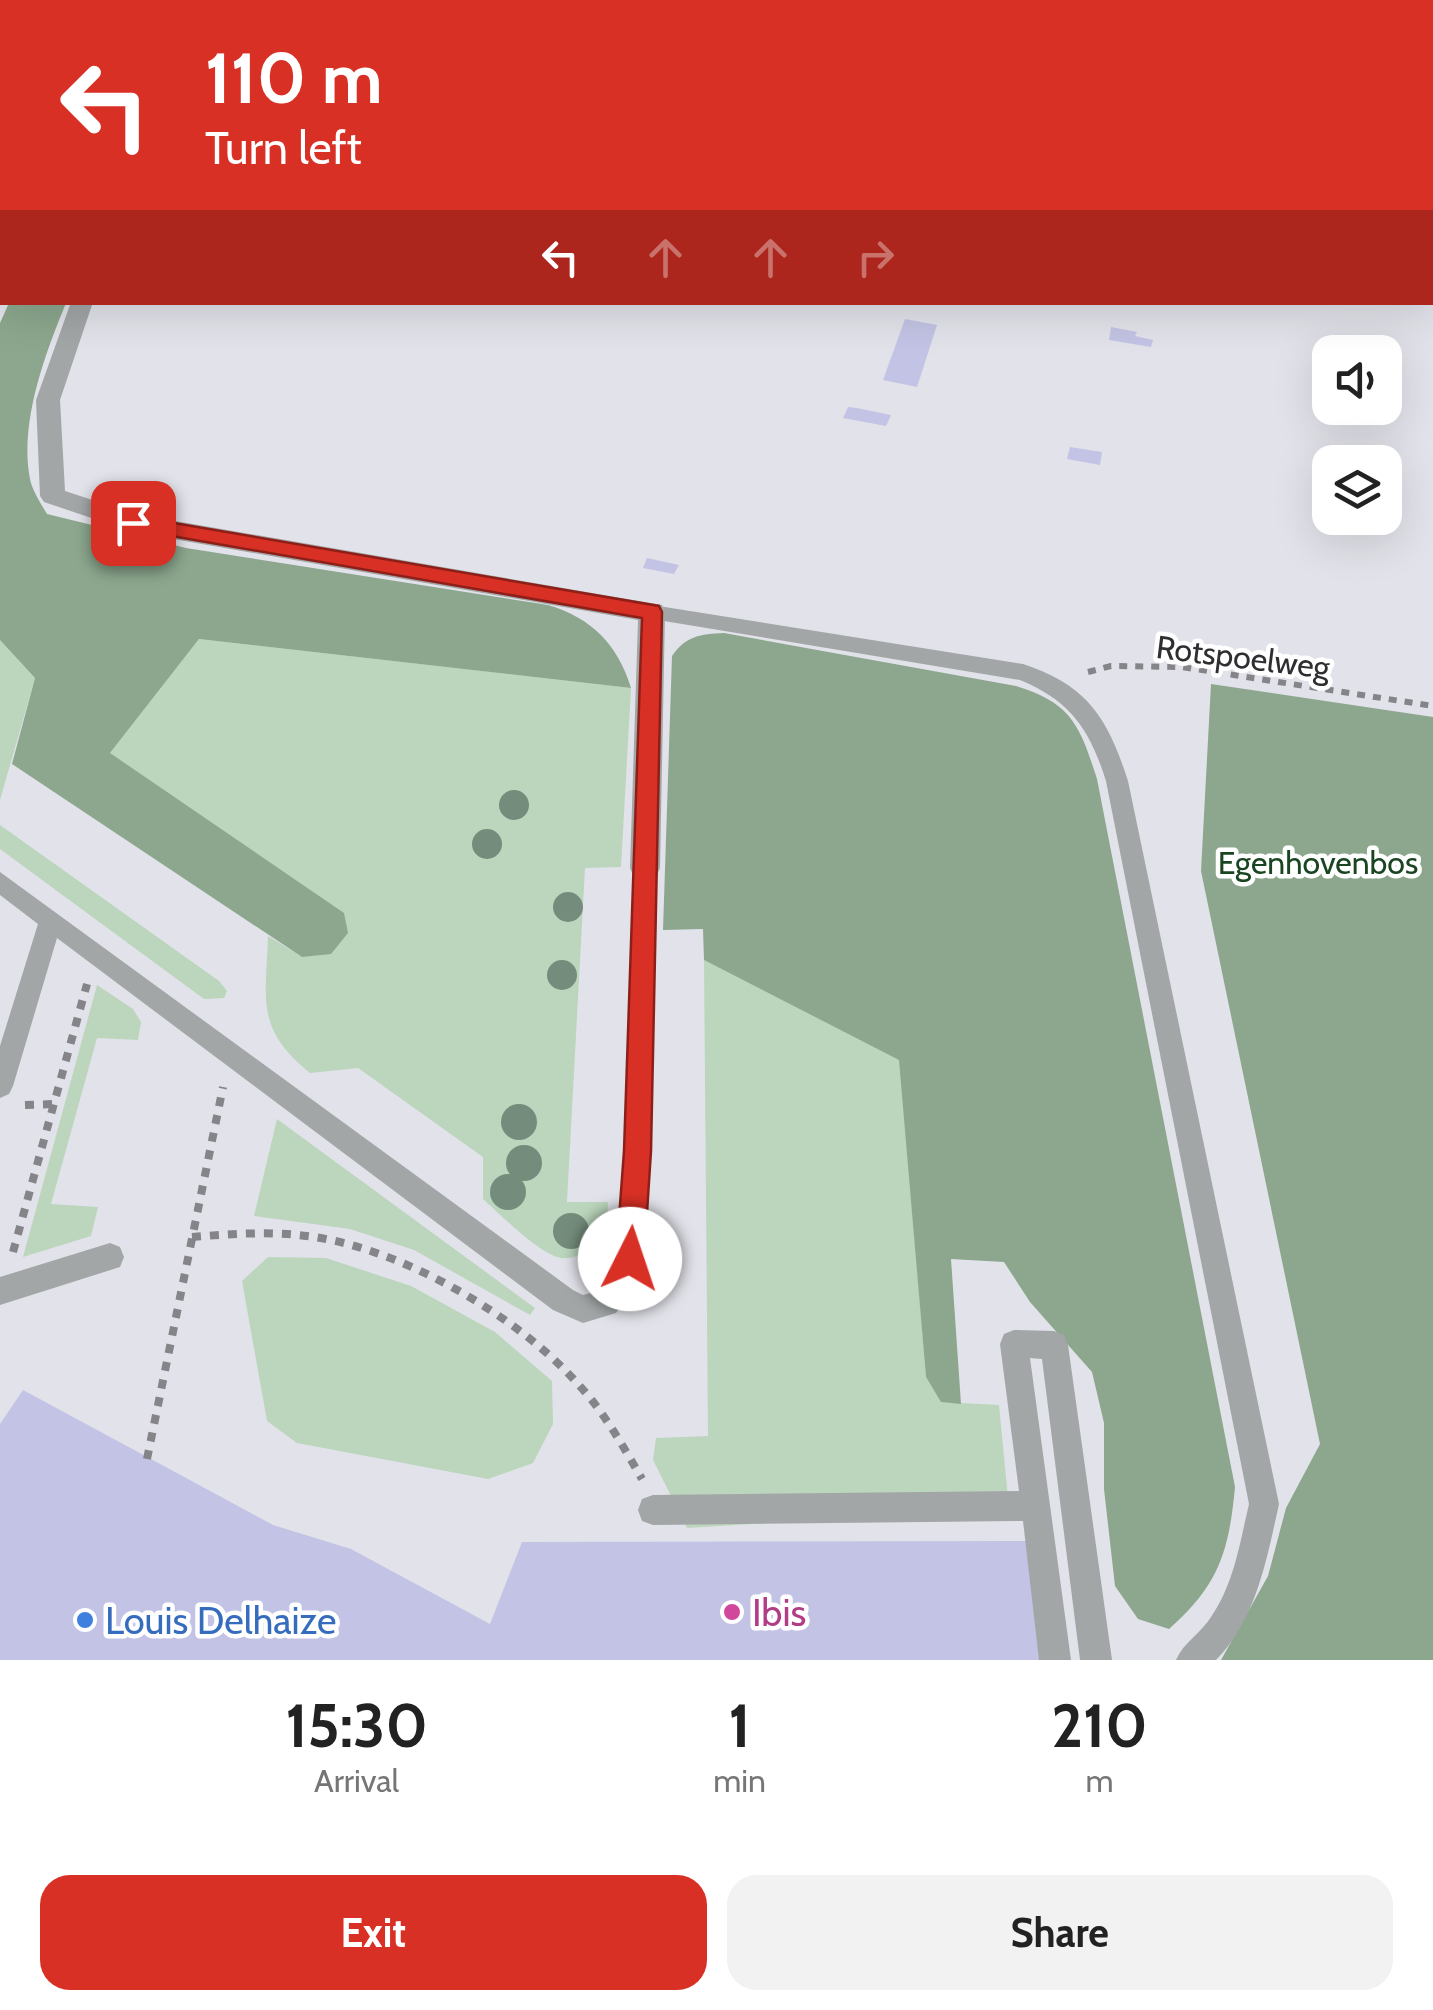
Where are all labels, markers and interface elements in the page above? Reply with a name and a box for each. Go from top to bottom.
text: 110 m [205,35,383,121]
icon: left [40,40,170,170]
text: Turn left [205,121,362,175]
icon: left [533,230,588,285]
icon: ahead [638,230,693,285]
icon: ahead [743,230,798,285]
icon: right [848,230,903,285]
map controls [1312,335,1402,535]
button: sound [1312,335,1402,425]
button: layers [1312,445,1402,535]
pin [91,481,176,566]
icon: arrive [106,496,161,551]
street label: Rotspoelweg [1154,627,1333,687]
park label: Egenhovenbos [1218,843,1418,882]
position arrow [578,1207,682,1311]
place label: Ibis [752,1589,806,1636]
place label: Louis Delhaize [105,1597,336,1644]
marker: Ibis [721,1601,743,1623]
marker: Louis Delhaize [74,1609,96,1631]
text: 15:30 [285,1689,428,1762]
text: 1 [728,1689,751,1762]
text: 210 [1051,1689,1148,1762]
text: Arrival [314,1761,399,1800]
text: min [713,1761,766,1800]
text: m [1085,1761,1113,1800]
button: Exit [40,1875,707,1990]
button: Share [727,1875,1393,1990]

